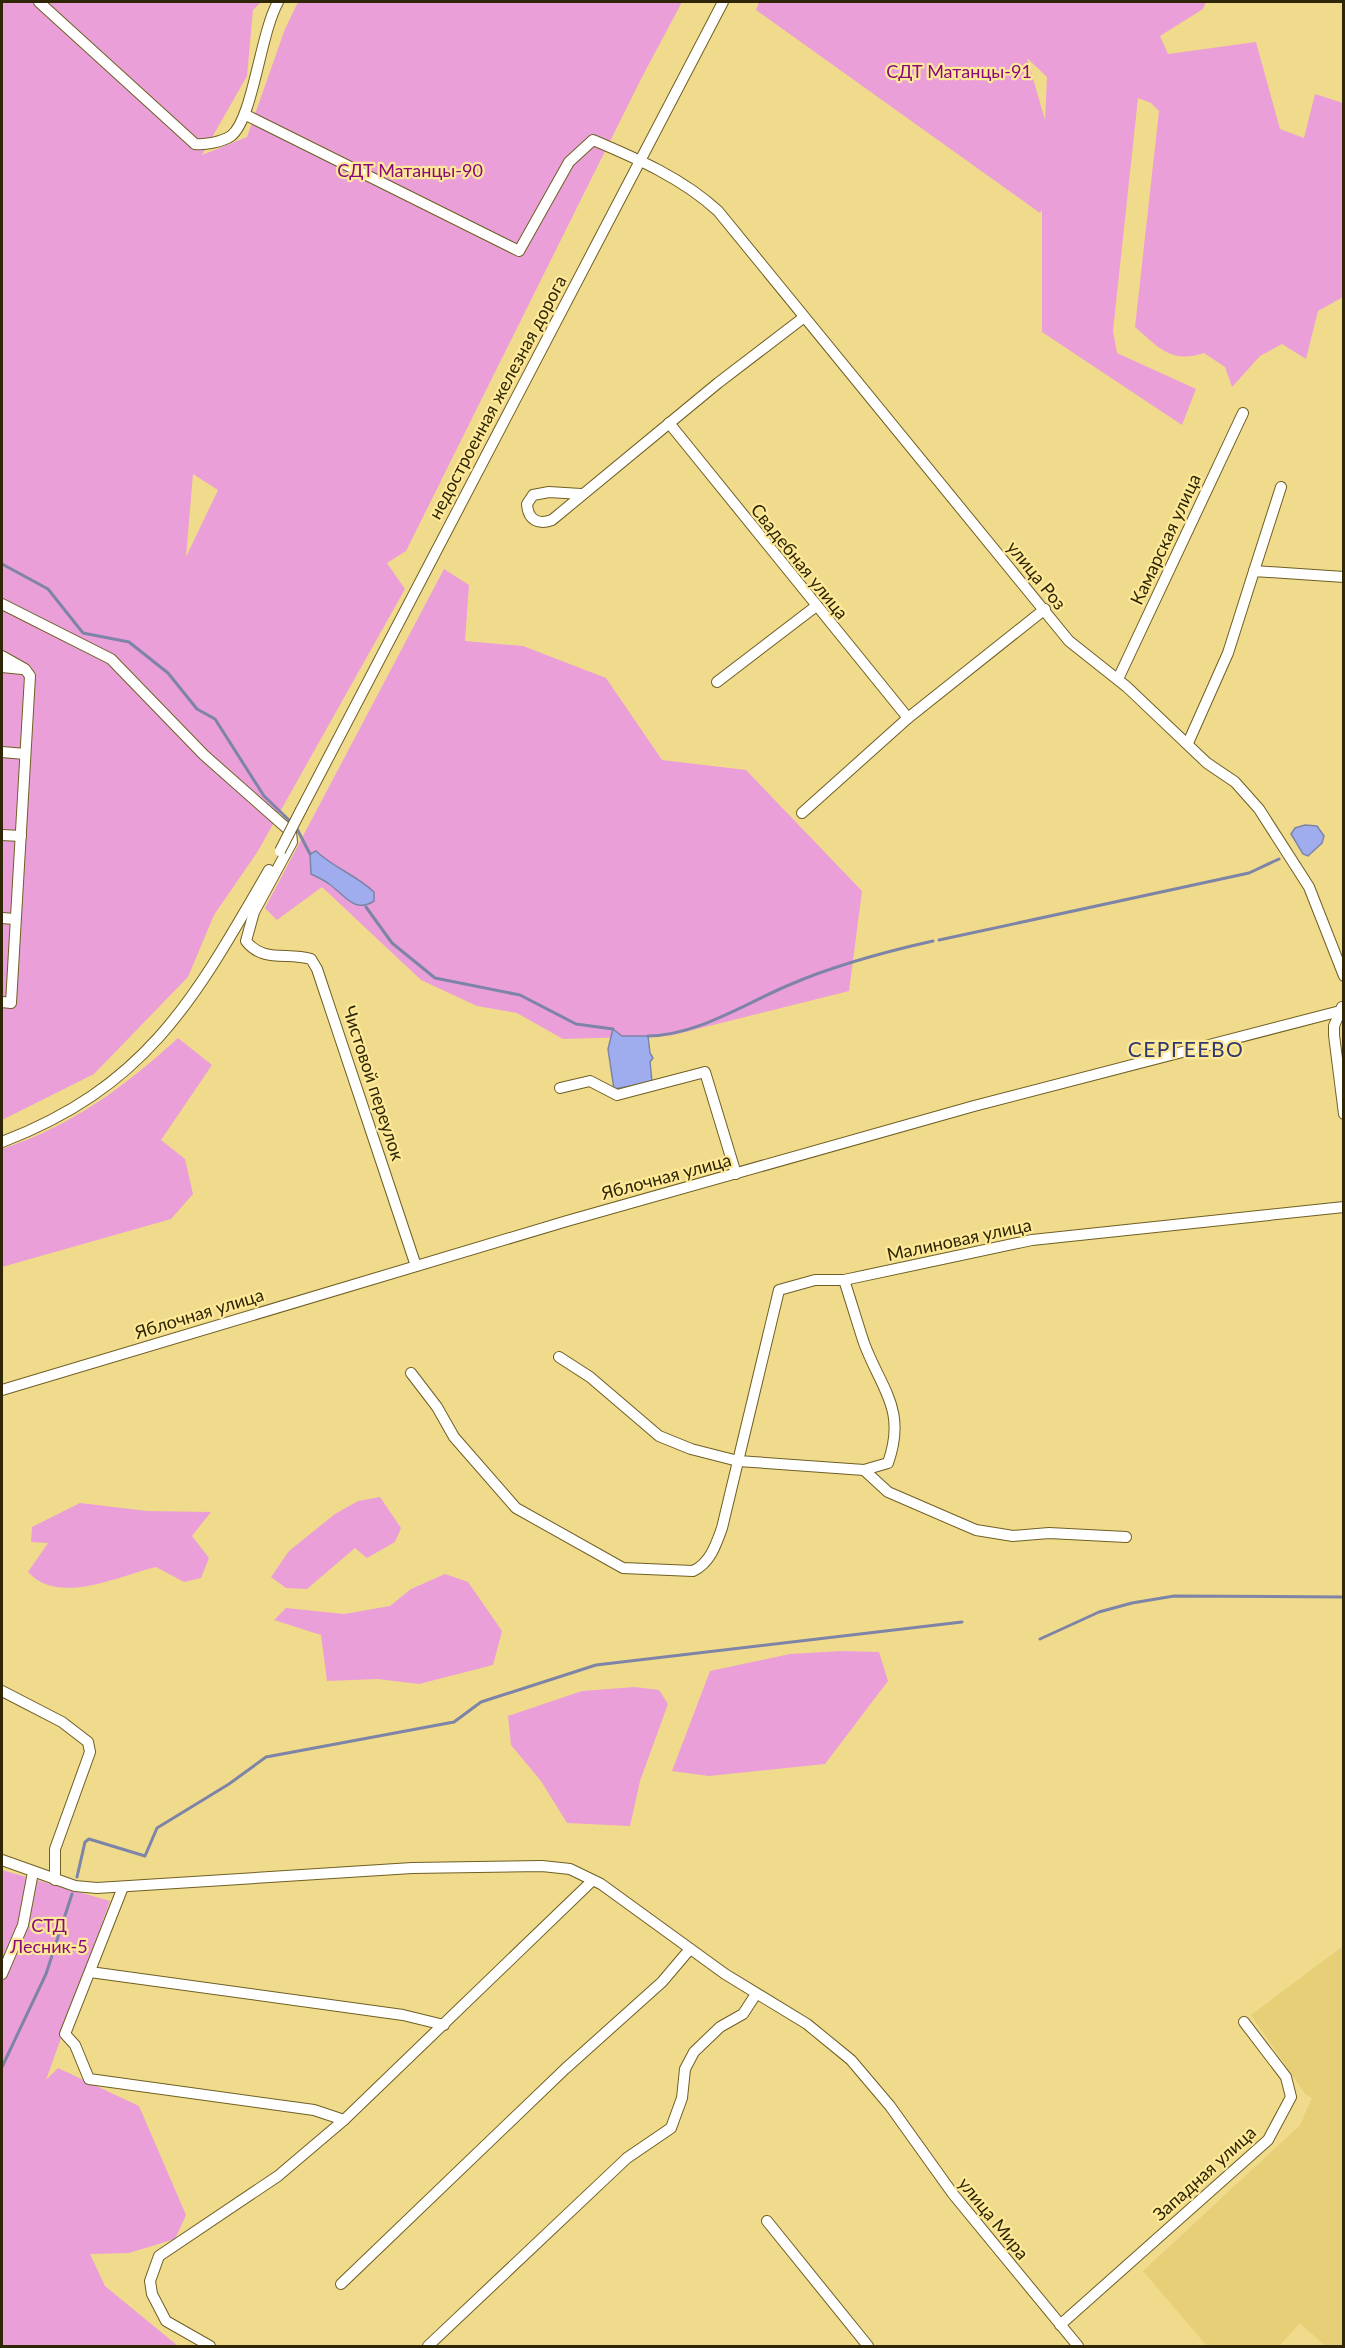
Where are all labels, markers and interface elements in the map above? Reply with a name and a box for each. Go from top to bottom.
park label: СДТ Матанцы-91 [886,60,1032,82]
park label: СДТ Матанцы-90 [337,159,483,181]
street label: недостроенная железная дорога [423,271,571,523]
street label: Камарская улица [1125,470,1205,608]
street label: Свадебная улица [747,499,853,623]
street label: улица Роз [1003,536,1071,614]
street label: Чистовой переулок [339,1003,410,1164]
district label: СЕРГЕЕВО [1128,1036,1244,1061]
street label: Яблочная улица [598,1148,733,1204]
street label: Малиновая улица [885,1213,1033,1265]
street label: Яблочная улица [131,1283,266,1343]
park label: СТД Лесник-5 [9,1914,88,1957]
street label: Западная улица [1148,2121,1260,2225]
street label: улица Мира [954,2172,1034,2264]

